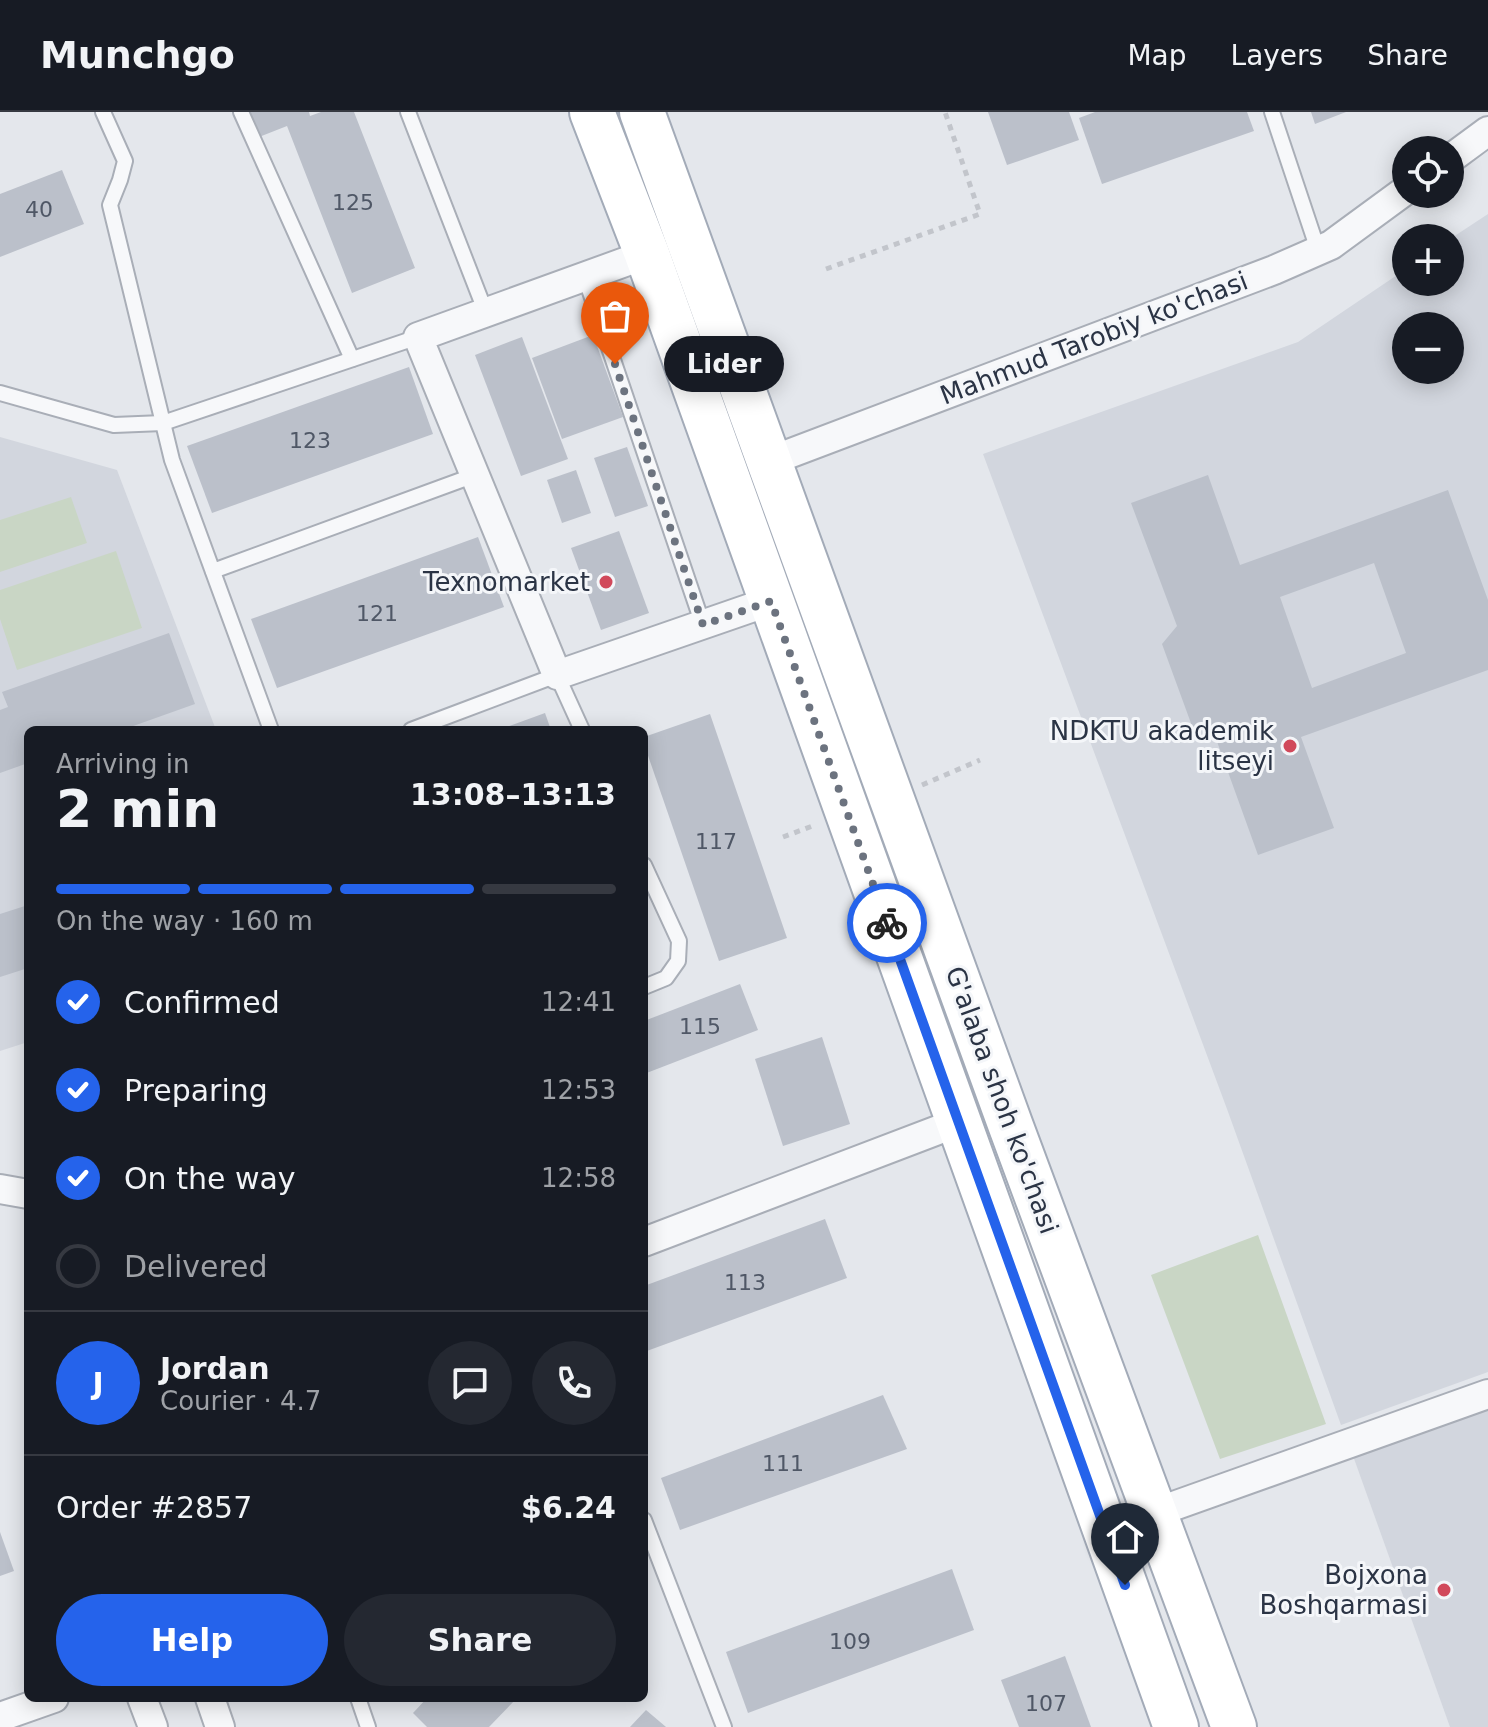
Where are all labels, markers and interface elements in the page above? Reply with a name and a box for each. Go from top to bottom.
text: Munchgo [40,33,235,77]
text: Map [1127,39,1187,72]
text: Layers [1231,39,1323,72]
text: Share [1367,39,1448,72]
map controls [1392,136,1464,384]
button: locate [1392,136,1464,208]
house number: 125 [332,190,374,215]
house number: 40 [25,197,53,222]
button: + [1392,224,1464,296]
street label: Mahmud Tarobiy ko'chasi [936,265,1252,411]
pin [581,282,649,364]
icon: bag [593,294,637,338]
button: − [1392,312,1464,384]
callout: Lider [663,336,783,392]
text: Lider [687,349,761,379]
house number: 123 [289,428,331,453]
place label: Texnomarket [422,567,590,597]
marker: Texnomarket [597,573,615,591]
house number: 121 [356,601,398,626]
place label: NDKTU akademik litseyi [1050,716,1274,776]
marker: NDKTU akademik litseyi [1281,737,1299,755]
text: Arriving in [56,749,190,779]
text: 13:08–13:13 [410,777,616,812]
text: 2 min [56,779,219,839]
house number: 117 [695,829,737,854]
courier [847,883,927,963]
icon: bike [865,901,909,945]
text: On the way · 160 m [56,906,313,936]
street label: G'alaba shoh ko'chasi [940,962,1064,1238]
icon: check [56,980,100,1024]
text: Confirmed [124,985,280,1020]
text: 12:41 [541,987,616,1017]
house number: 115 [679,1014,721,1039]
icon: check [56,1068,100,1112]
text: Preparing [124,1073,268,1108]
text: 12:53 [541,1075,616,1105]
icon: check [56,1156,100,1200]
text: On the way [124,1161,296,1196]
text: 12:58 [541,1163,616,1193]
text: Delivered [124,1249,268,1284]
house number: 113 [724,1270,766,1295]
button: chat [428,1341,512,1425]
button: phone [532,1341,616,1425]
text: Jordan [160,1351,270,1386]
text: J [92,1366,104,1401]
text: Courier · 4.7 [160,1386,321,1416]
house number: 111 [762,1451,804,1476]
text: Order #2857 [56,1490,252,1525]
text: $6.24 [521,1490,616,1525]
pin [1091,1503,1159,1585]
icon: home [1103,1515,1147,1559]
place label: Bojxona Boshqarmasi [1260,1560,1428,1620]
marker: Bojxona Boshqarmasi [1435,1581,1453,1599]
button: Help [56,1594,328,1686]
button: Share [344,1594,616,1686]
house number: 109 [829,1629,871,1654]
house number: 107 [1025,1691,1067,1716]

